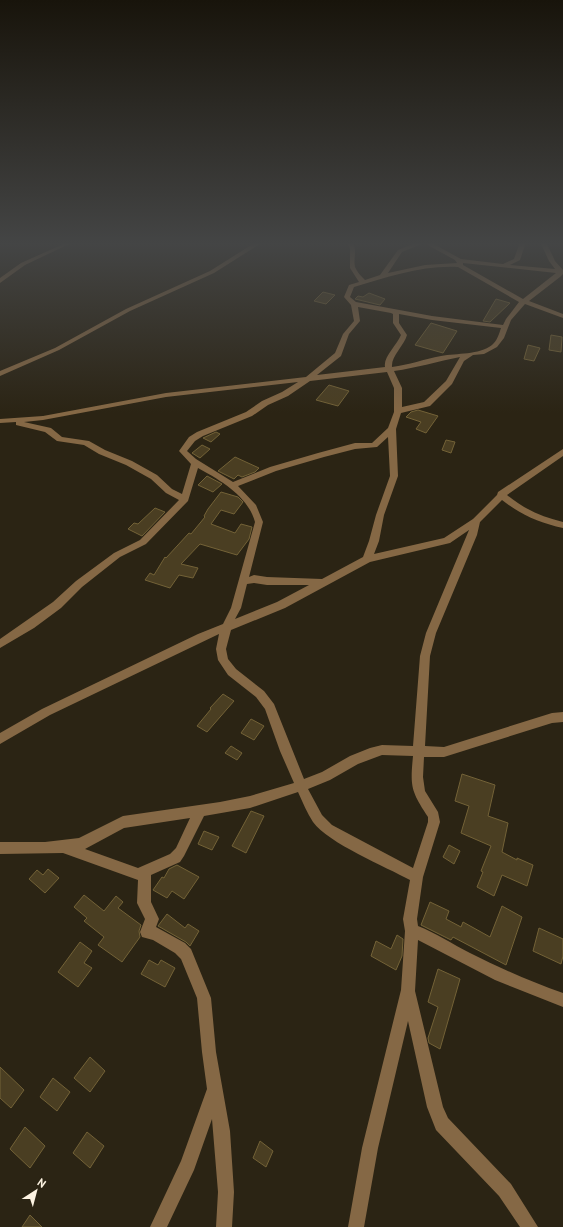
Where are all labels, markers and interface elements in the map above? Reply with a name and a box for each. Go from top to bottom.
north arrow [16,1171,56,1211]
text: N [35,1175,49,1191]

